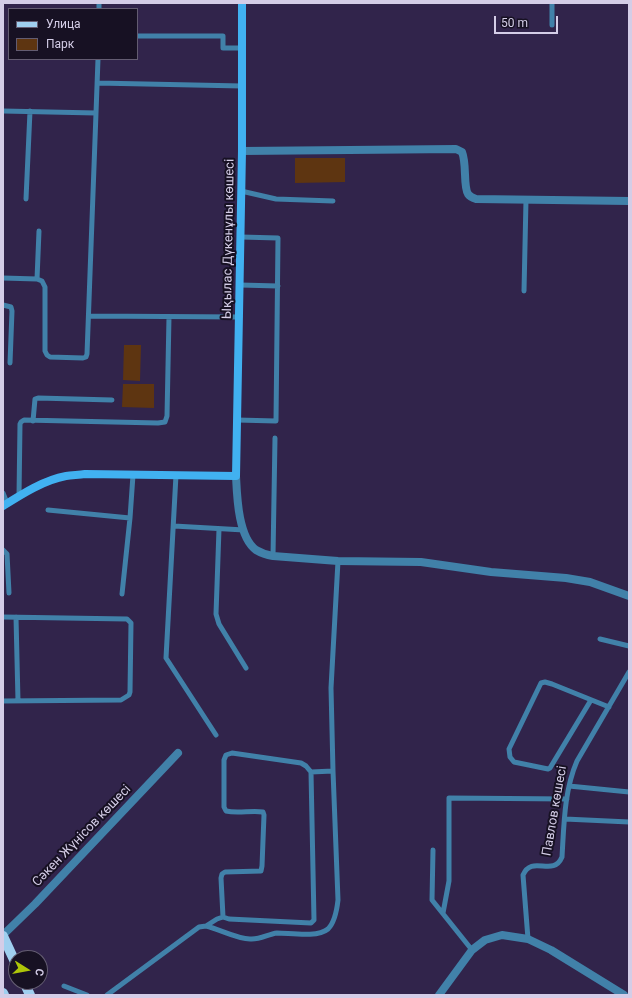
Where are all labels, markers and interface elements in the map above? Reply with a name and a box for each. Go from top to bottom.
legend [8,8,138,60]
scale bar [496,8,560,34]
text: 50 m [501,16,528,30]
text: Улица [46,17,81,31]
text: Парк [46,37,74,51]
street label: Ықылас Дүкенұлы көшесі [220,159,238,319]
street label: Павлов көшесі [539,765,571,857]
street label: Сәкен Жүнісов көшесі [29,782,135,890]
north arrow [8,950,48,990]
text: С [32,967,46,977]

